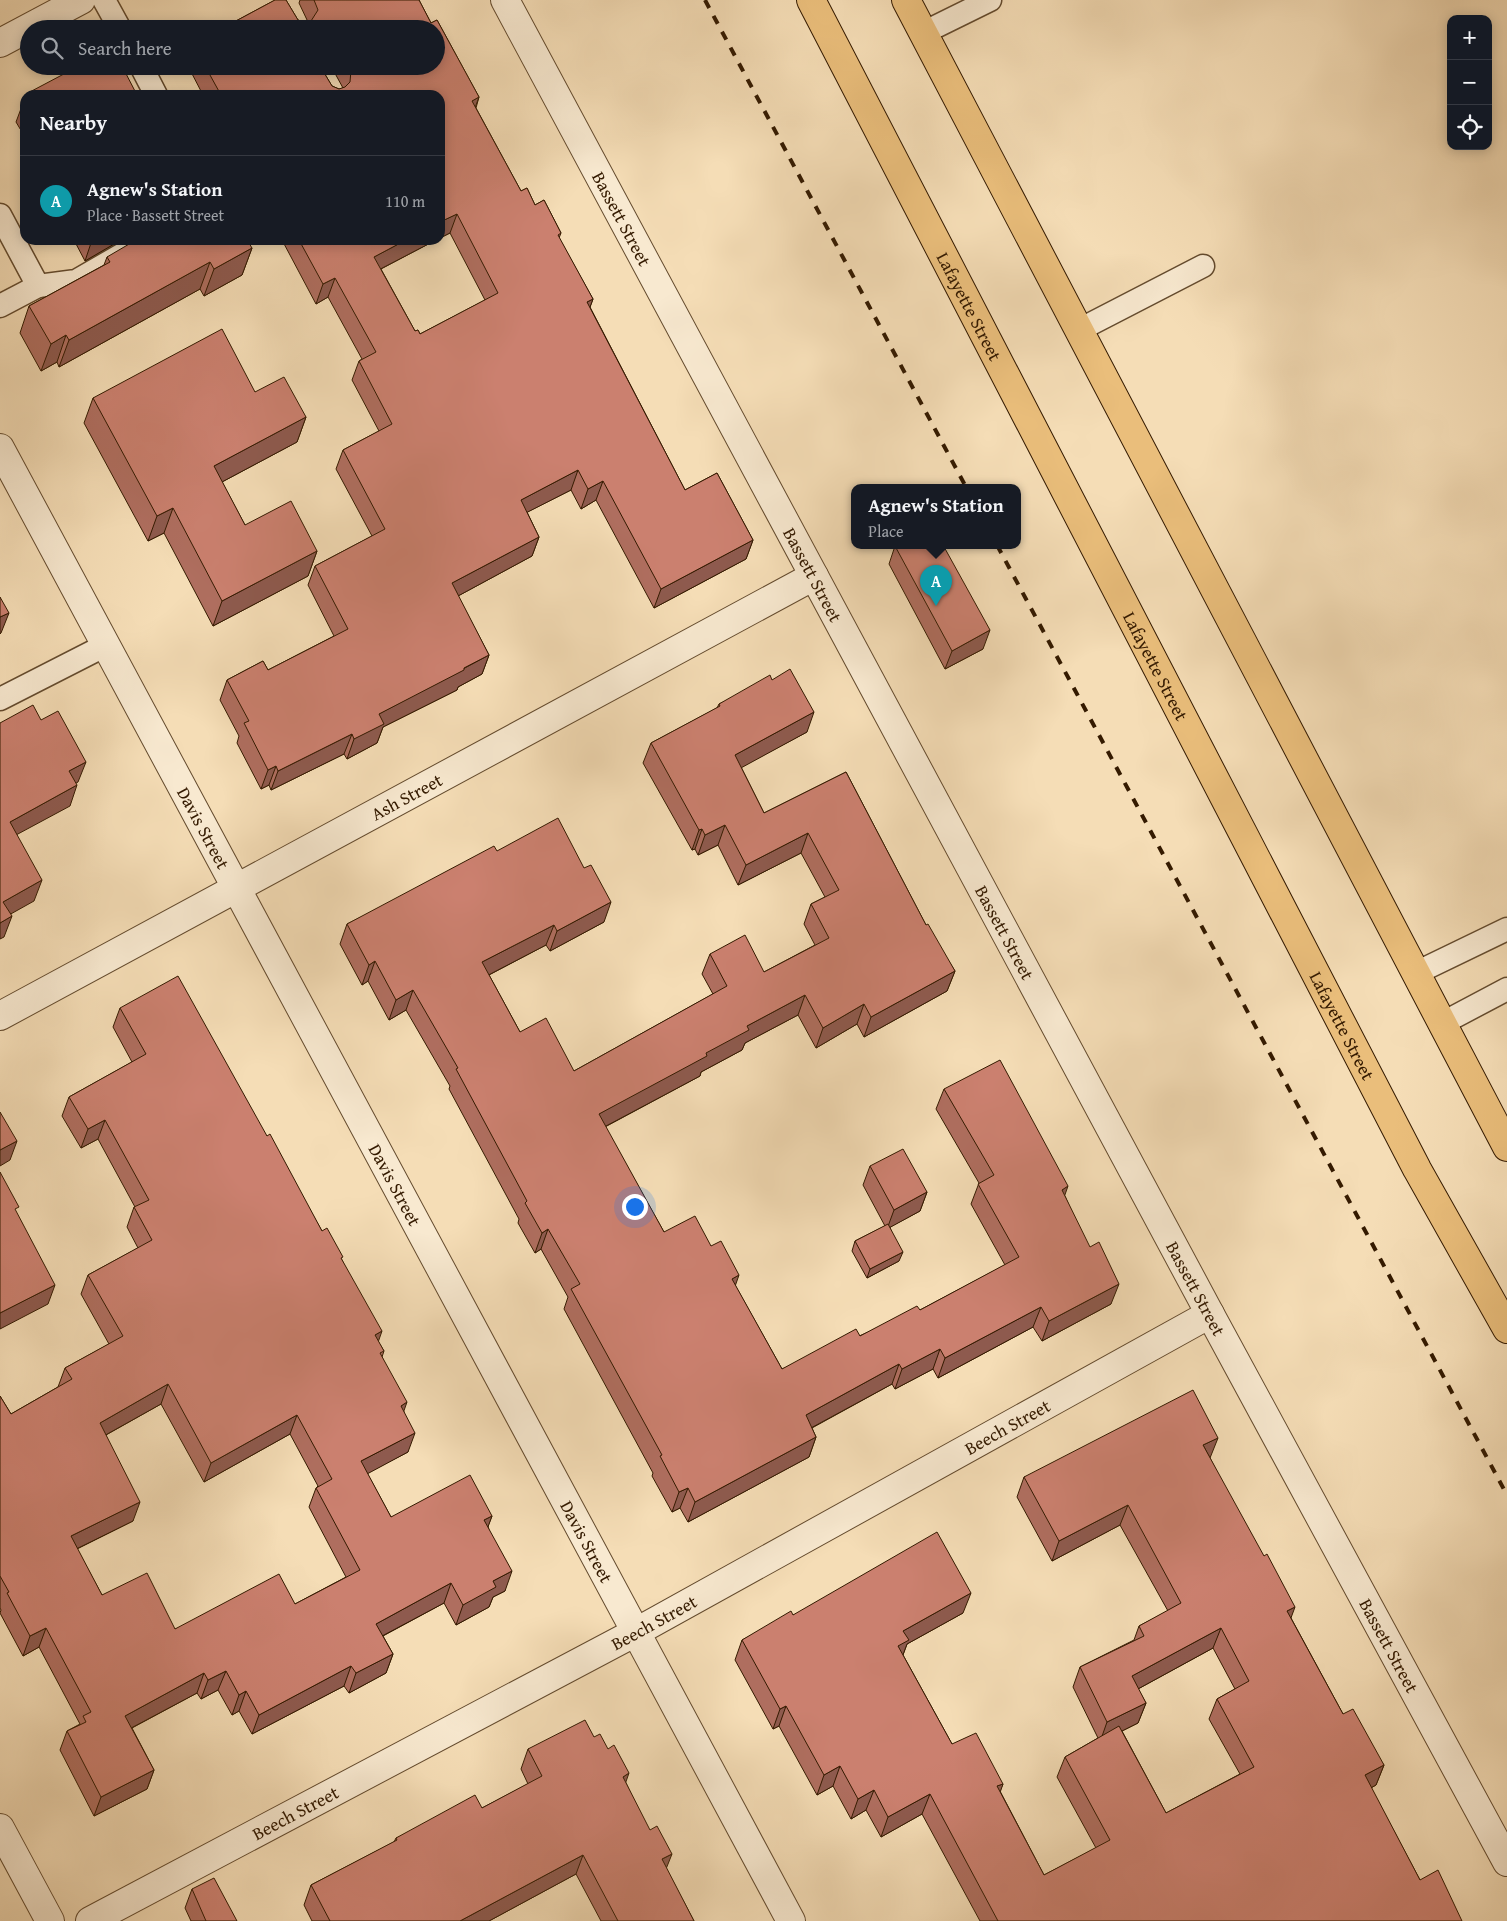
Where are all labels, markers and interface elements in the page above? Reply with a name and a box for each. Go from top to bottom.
map controls [1447,15,1492,150]
button: + [1447,15,1492,60]
search box [20,20,445,75]
icon: search [38,34,66,62]
text: Search here [78,34,172,62]
button: − [1447,60,1492,105]
button: locate [1447,105,1492,150]
text: Nearby [40,107,107,138]
street label: Bassett Street [586,166,659,271]
text: Agnew's Station [87,175,222,203]
text: A [51,189,61,213]
text: 110 m [385,189,425,213]
text: Place · Bassett Street [87,203,224,227]
street label: Lafayette Street [930,247,1010,366]
popup [851,484,1021,549]
text: Agnew's Station [868,491,1004,519]
text: Place [868,519,904,543]
street label: Bassett Street [777,522,850,627]
pin: A [920,565,952,606]
street label: Lafayette Street [1117,607,1196,726]
street label: Ash Street [366,766,448,827]
street label: Davis Street [171,782,237,874]
street label: Bassett Street [969,880,1042,985]
street label: Lafayette Street [1303,966,1382,1085]
street label: Davis Street [362,1139,429,1231]
your location [622,1194,648,1220]
street label: Bassett Street [1160,1236,1233,1341]
street label: Beech Street [959,1391,1056,1461]
street label: Davis Street [554,1495,621,1588]
street label: Beech Street [606,1587,702,1657]
street label: Bassett Street [1353,1593,1426,1698]
street label: Beech Street [247,1778,344,1847]

